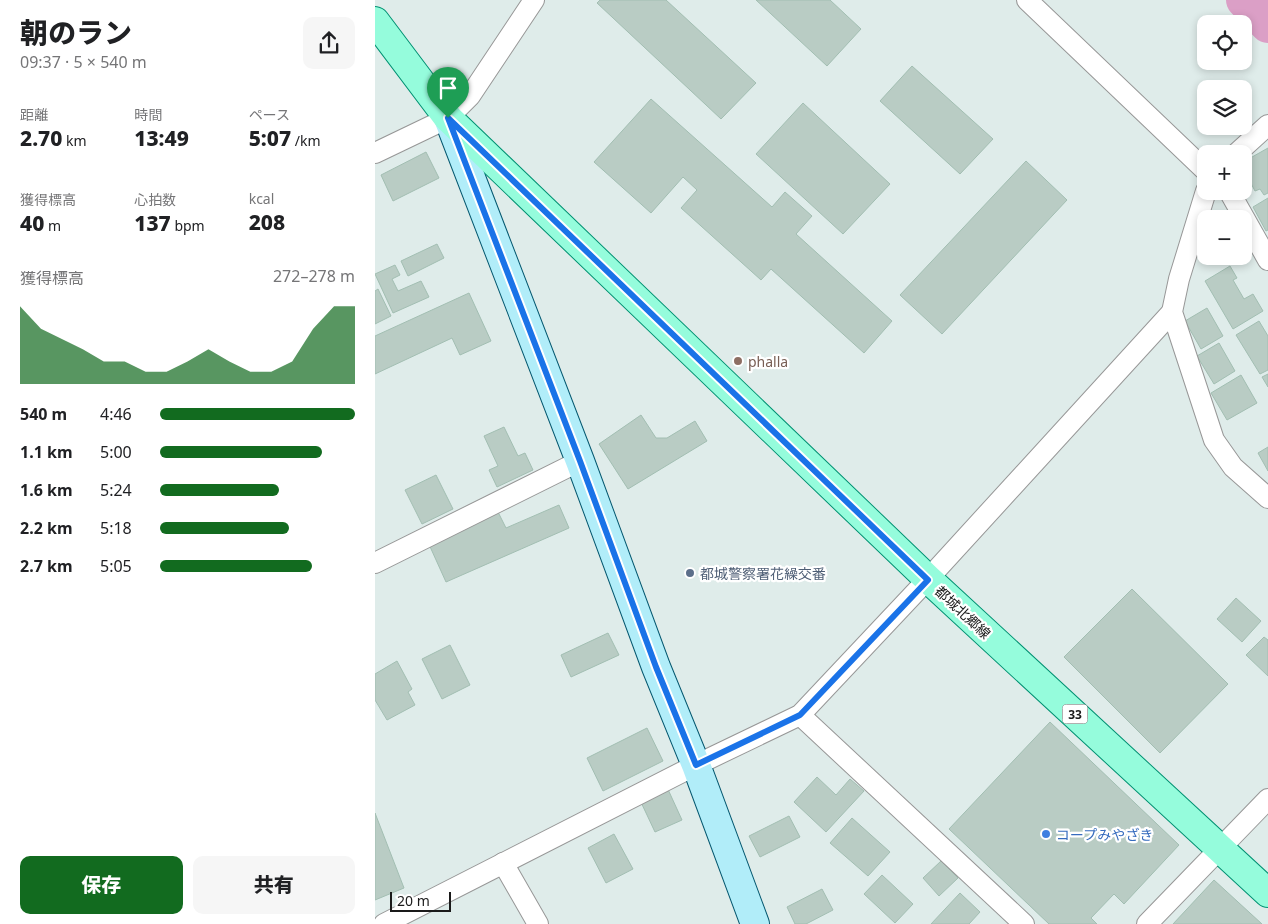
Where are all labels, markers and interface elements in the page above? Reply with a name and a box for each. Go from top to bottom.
text: 朝のラン [20,13,132,51]
map controls [1197,15,1252,265]
button: locate [1197,15,1252,70]
button: share [303,17,355,69]
text: 09:37 · 5 × 540 m [20,51,147,73]
pin [427,67,469,118]
icon: arrive [434,74,462,102]
button: layers [1197,80,1252,135]
text: 距離 [20,105,48,124]
text: 時間 [134,105,162,124]
text: ペース [249,105,290,124]
text: 2.70 [20,124,62,152]
text: 13:49 [134,124,189,152]
text: 5:07 [249,124,291,152]
text: km [62,131,87,150]
text: /km [291,131,320,150]
button: + [1197,145,1252,200]
text: kcal [249,189,274,208]
text: 獲得標高 [20,190,76,209]
text: 心拍数 [134,190,176,209]
text: 208 [249,208,285,236]
text: 40 [20,209,44,237]
text: 137 [134,209,171,237]
button: − [1197,210,1252,265]
text: m [44,216,61,235]
text: bpm [171,216,205,235]
text: 272–278 m [273,265,355,287]
text: 獲得標高 [20,267,84,289]
place label: phalla [748,352,788,371]
marker: phalla [732,355,744,367]
text: 540 m [20,403,67,425]
text: 4:46 [100,403,132,425]
text: 1.1 km [20,441,72,463]
text: 5:00 [100,441,132,463]
text: 1.6 km [20,479,72,501]
text: 5:24 [100,479,132,501]
text: 2.2 km [20,517,72,539]
text: 5:18 [100,517,132,539]
text: 2.7 km [20,555,72,577]
text: 5:05 [100,555,132,577]
place label: 都城警察署花繰交番 [700,564,826,583]
marker: 都城警察署花繰交番 [684,567,696,579]
street label: 都城北郷線 [931,581,995,643]
road number: 33 [1063,704,1087,724]
place label: コープみやざき [1056,825,1153,844]
marker: コープみやざき [1040,828,1052,840]
button: 保存 [20,856,183,914]
button: 共有 [193,856,355,914]
scale bar [390,889,451,912]
text: 20 m [397,891,430,910]

